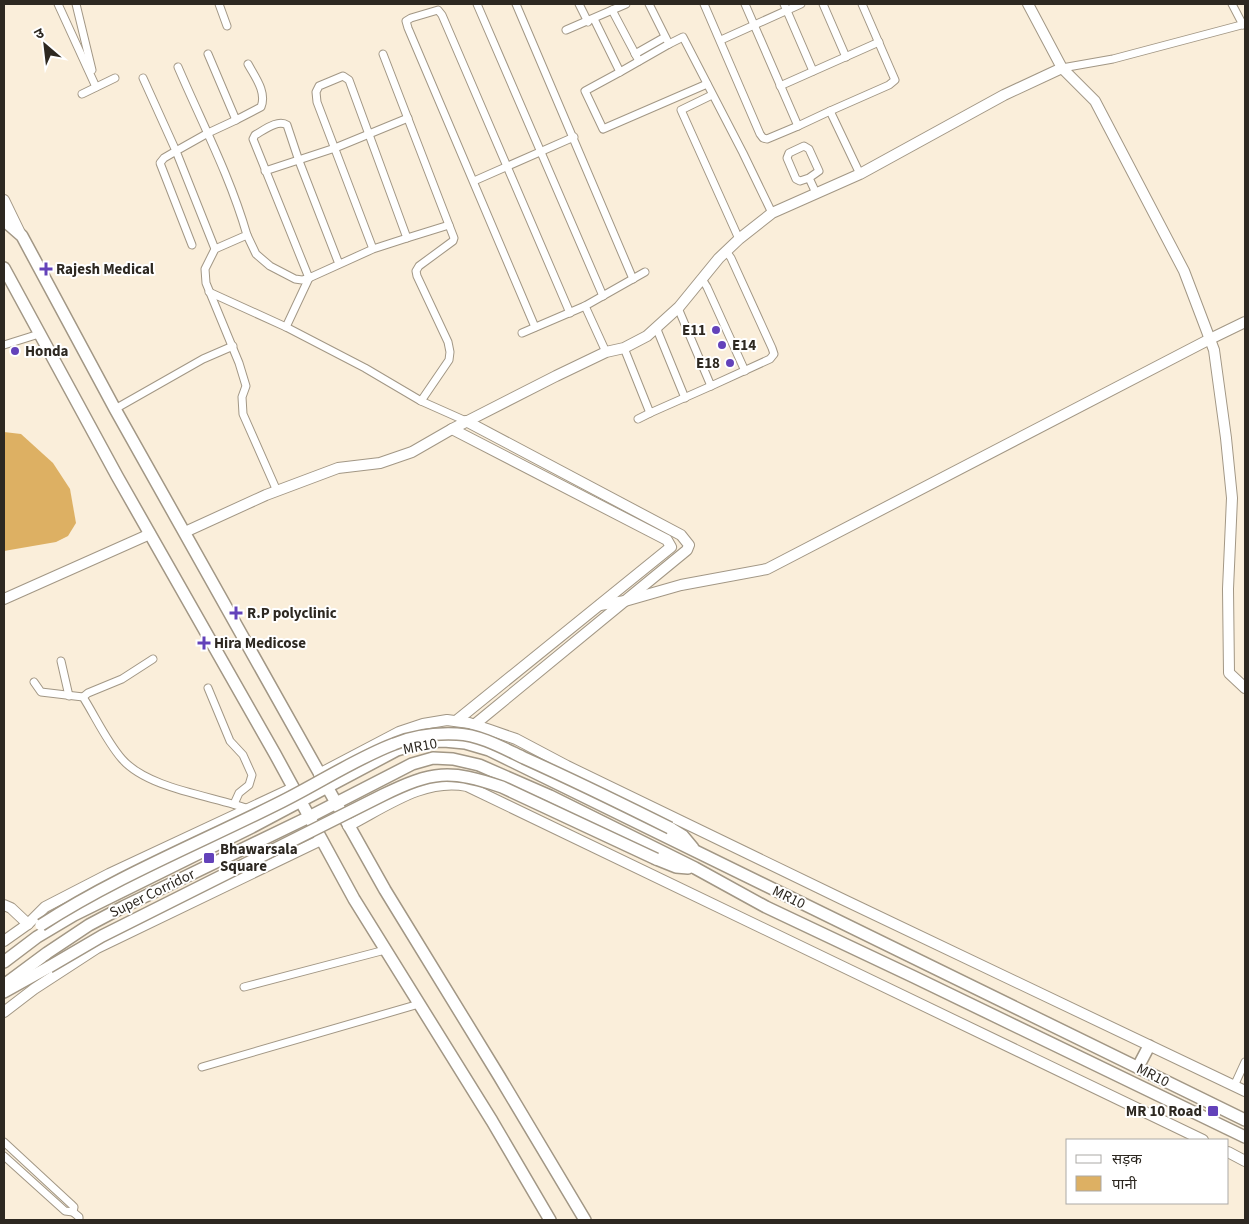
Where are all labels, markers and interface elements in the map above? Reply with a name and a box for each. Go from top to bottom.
north arrow [20,20,70,70]
text: उ [31,23,48,45]
place label: Rajesh Medical [56,259,155,280]
marker: Rajesh Medical [40,263,52,275]
place label: E11 [682,320,706,341]
marker: E11 [710,324,722,336]
place label: E14 [732,335,756,356]
marker: E14 [716,339,728,351]
place label: Honda [25,341,69,362]
marker: Honda [9,345,21,357]
place label: E18 [696,353,720,374]
marker: E18 [724,357,736,369]
place label: R.P polyclinic [247,603,337,624]
marker: R.P polyclinic [229,606,243,620]
place label: Hira Medicose [214,633,306,654]
marker: Hira Medicose [198,637,210,649]
street label: MR10 [401,733,439,760]
place label: Bhawarsala Square [220,839,298,877]
marker: Bhawarsala Square [202,851,216,865]
street label: Super Corridor [106,863,199,923]
street label: MR10 [769,880,809,914]
street label: MR10 [1133,1058,1173,1093]
place label: MR 10 Road [1126,1101,1202,1122]
marker: MR 10 Road [1206,1104,1220,1118]
legend [1066,1139,1229,1204]
text: सड़क [1112,1149,1142,1170]
text: पानी [1112,1174,1138,1195]

